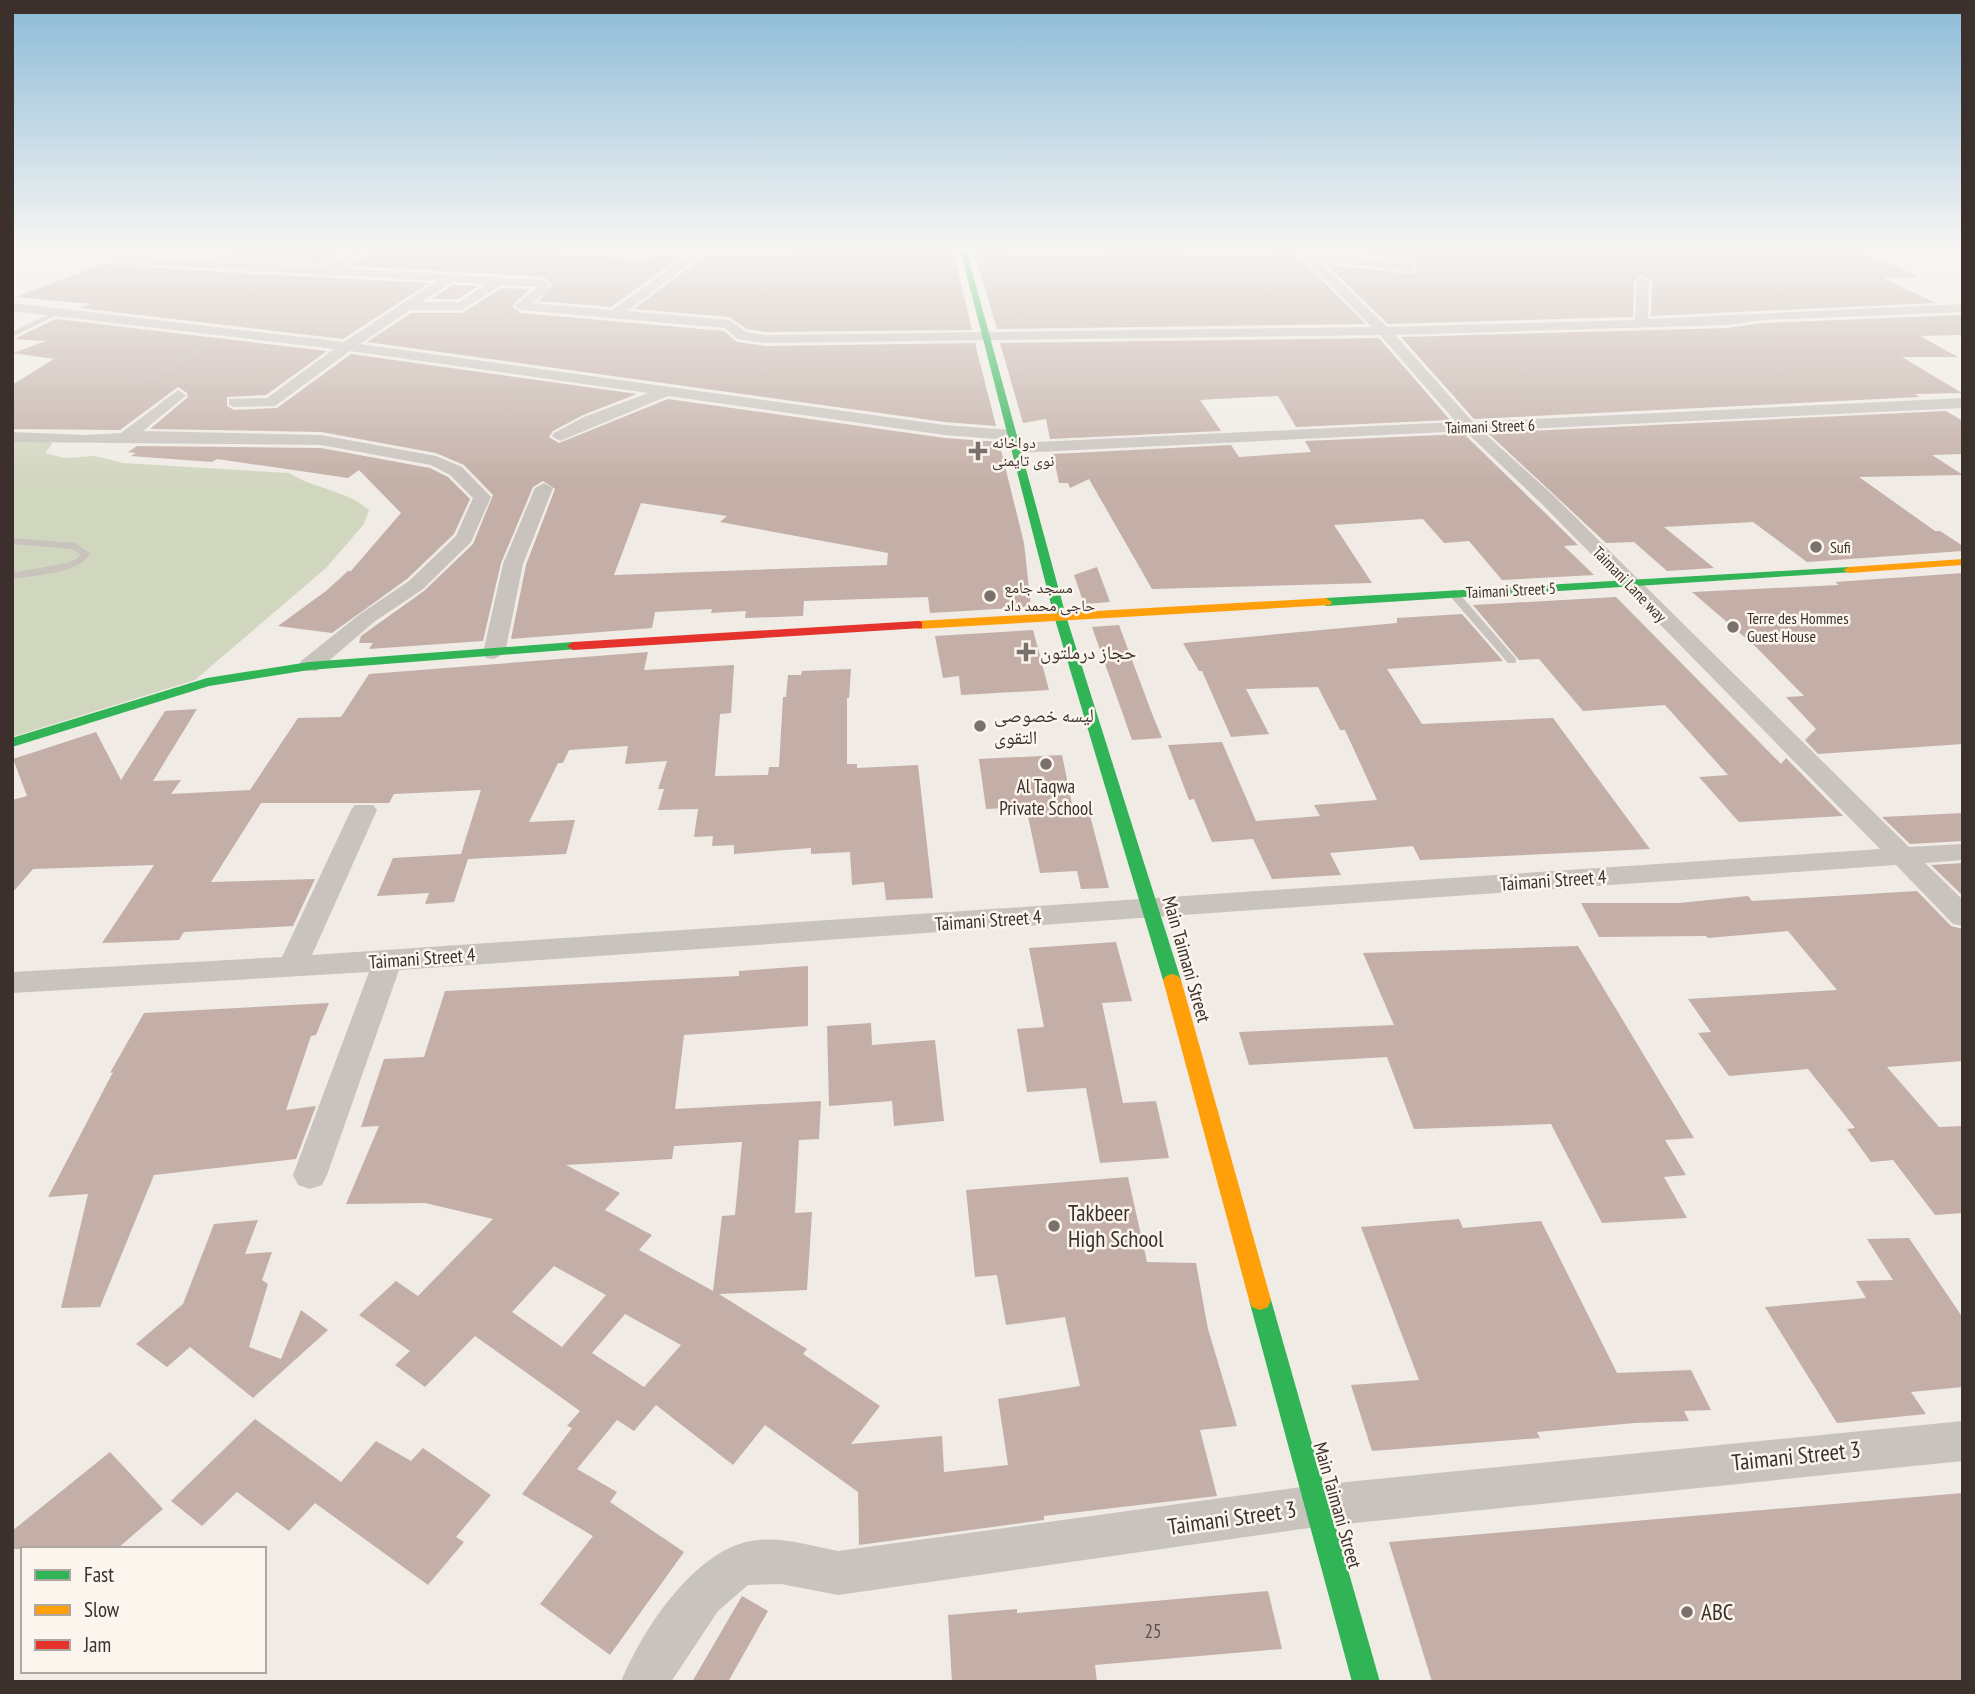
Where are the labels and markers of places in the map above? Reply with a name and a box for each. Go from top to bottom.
place label: دواخانه نوی تایمنی [992,432,1054,471]
marker: دواخانه نوی تایمنی [970,443,986,459]
place label: Sufi [1830,537,1851,557]
marker: Sufi [1808,539,1824,555]
place label: مسجد جامع حاجی محمد داد [1004,577,1095,616]
marker: مسجد جامع حاجی محمد داد [982,588,998,604]
place label: Terre des Hommes Guest House [1747,608,1849,646]
marker: Terre des Hommes Guest House [1725,619,1741,635]
place label: حجاز درملتون [1040,640,1136,664]
marker: حجاز درملتون [1018,644,1034,660]
place label: لیسه خصوصی التقوی [994,703,1094,749]
marker: لیسه خصوصی التقوی [972,718,988,734]
marker: Al Taqwa Private School [1038,756,1054,772]
place label: Al Taqwa Private School [999,774,1093,820]
place label: Takbeer High School [1068,1198,1164,1253]
marker: Takbeer High School [1046,1218,1062,1234]
place label: ABC [1701,1597,1733,1626]
marker: ABC [1679,1604,1695,1620]

